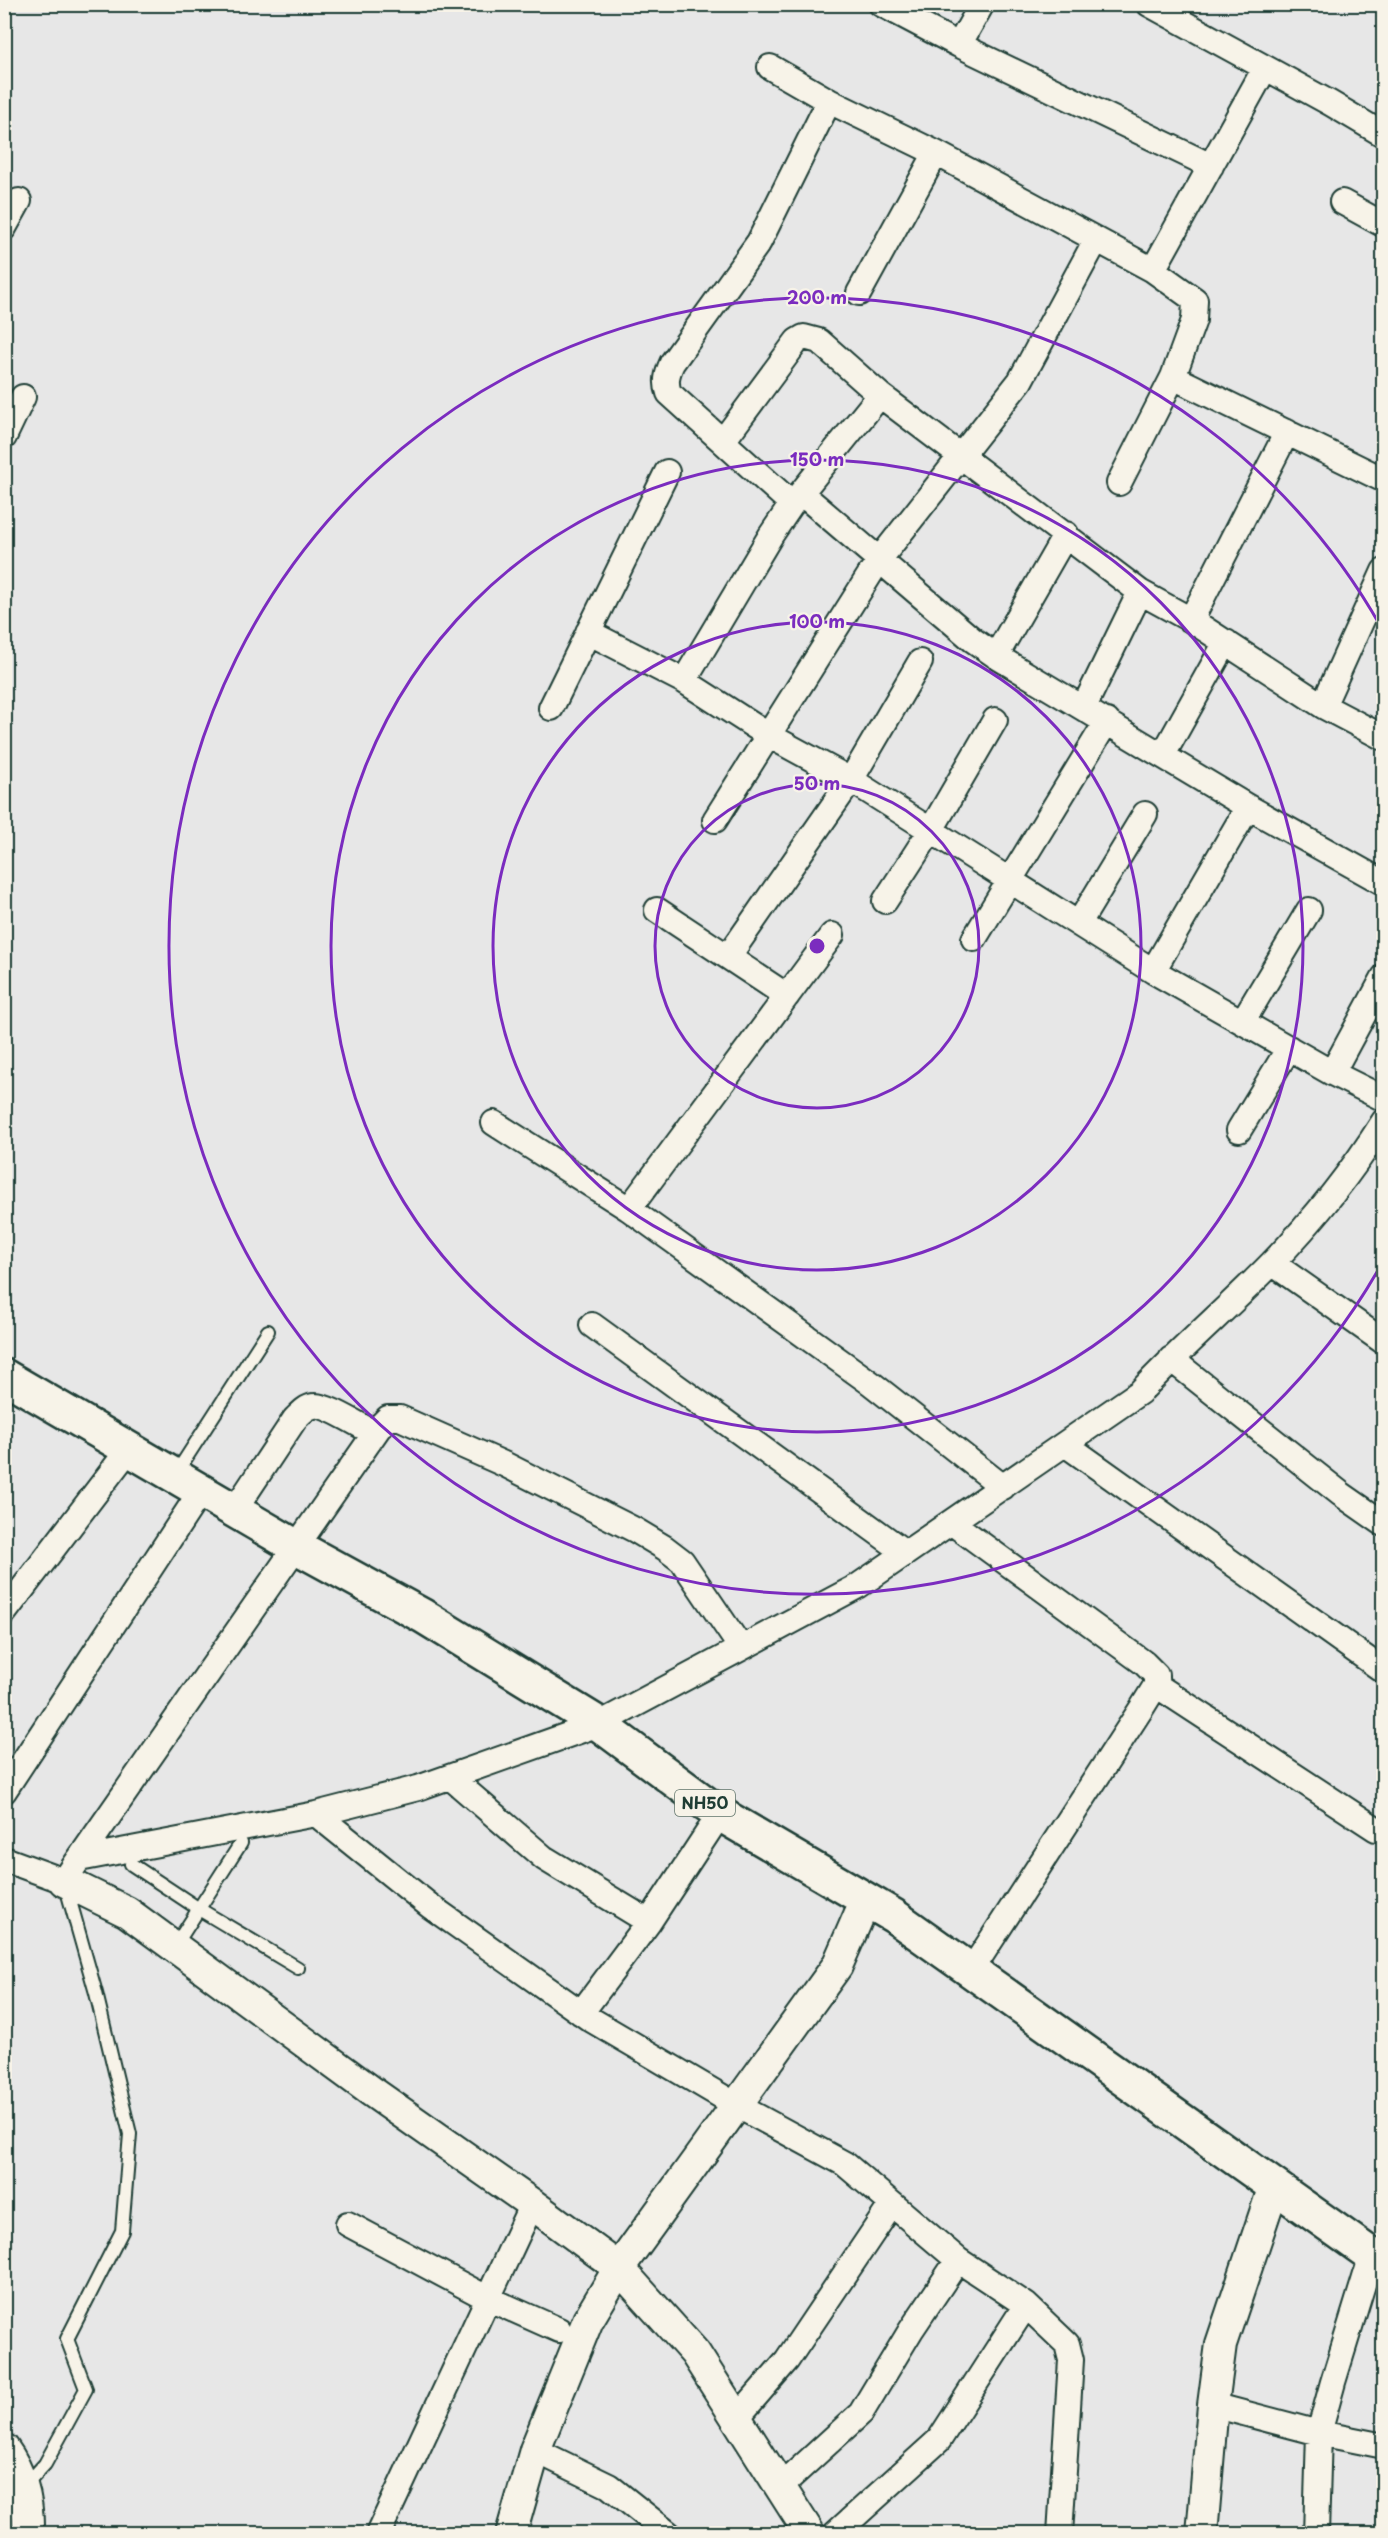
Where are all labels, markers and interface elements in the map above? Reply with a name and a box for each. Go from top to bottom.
text: 200 m [787,283,847,310]
text: 150 m [790,445,844,472]
text: 100 m [789,607,845,634]
text: 50 m [794,769,840,796]
centre of rings [807,936,827,956]
road number: NH50 [675,1790,735,1816]

